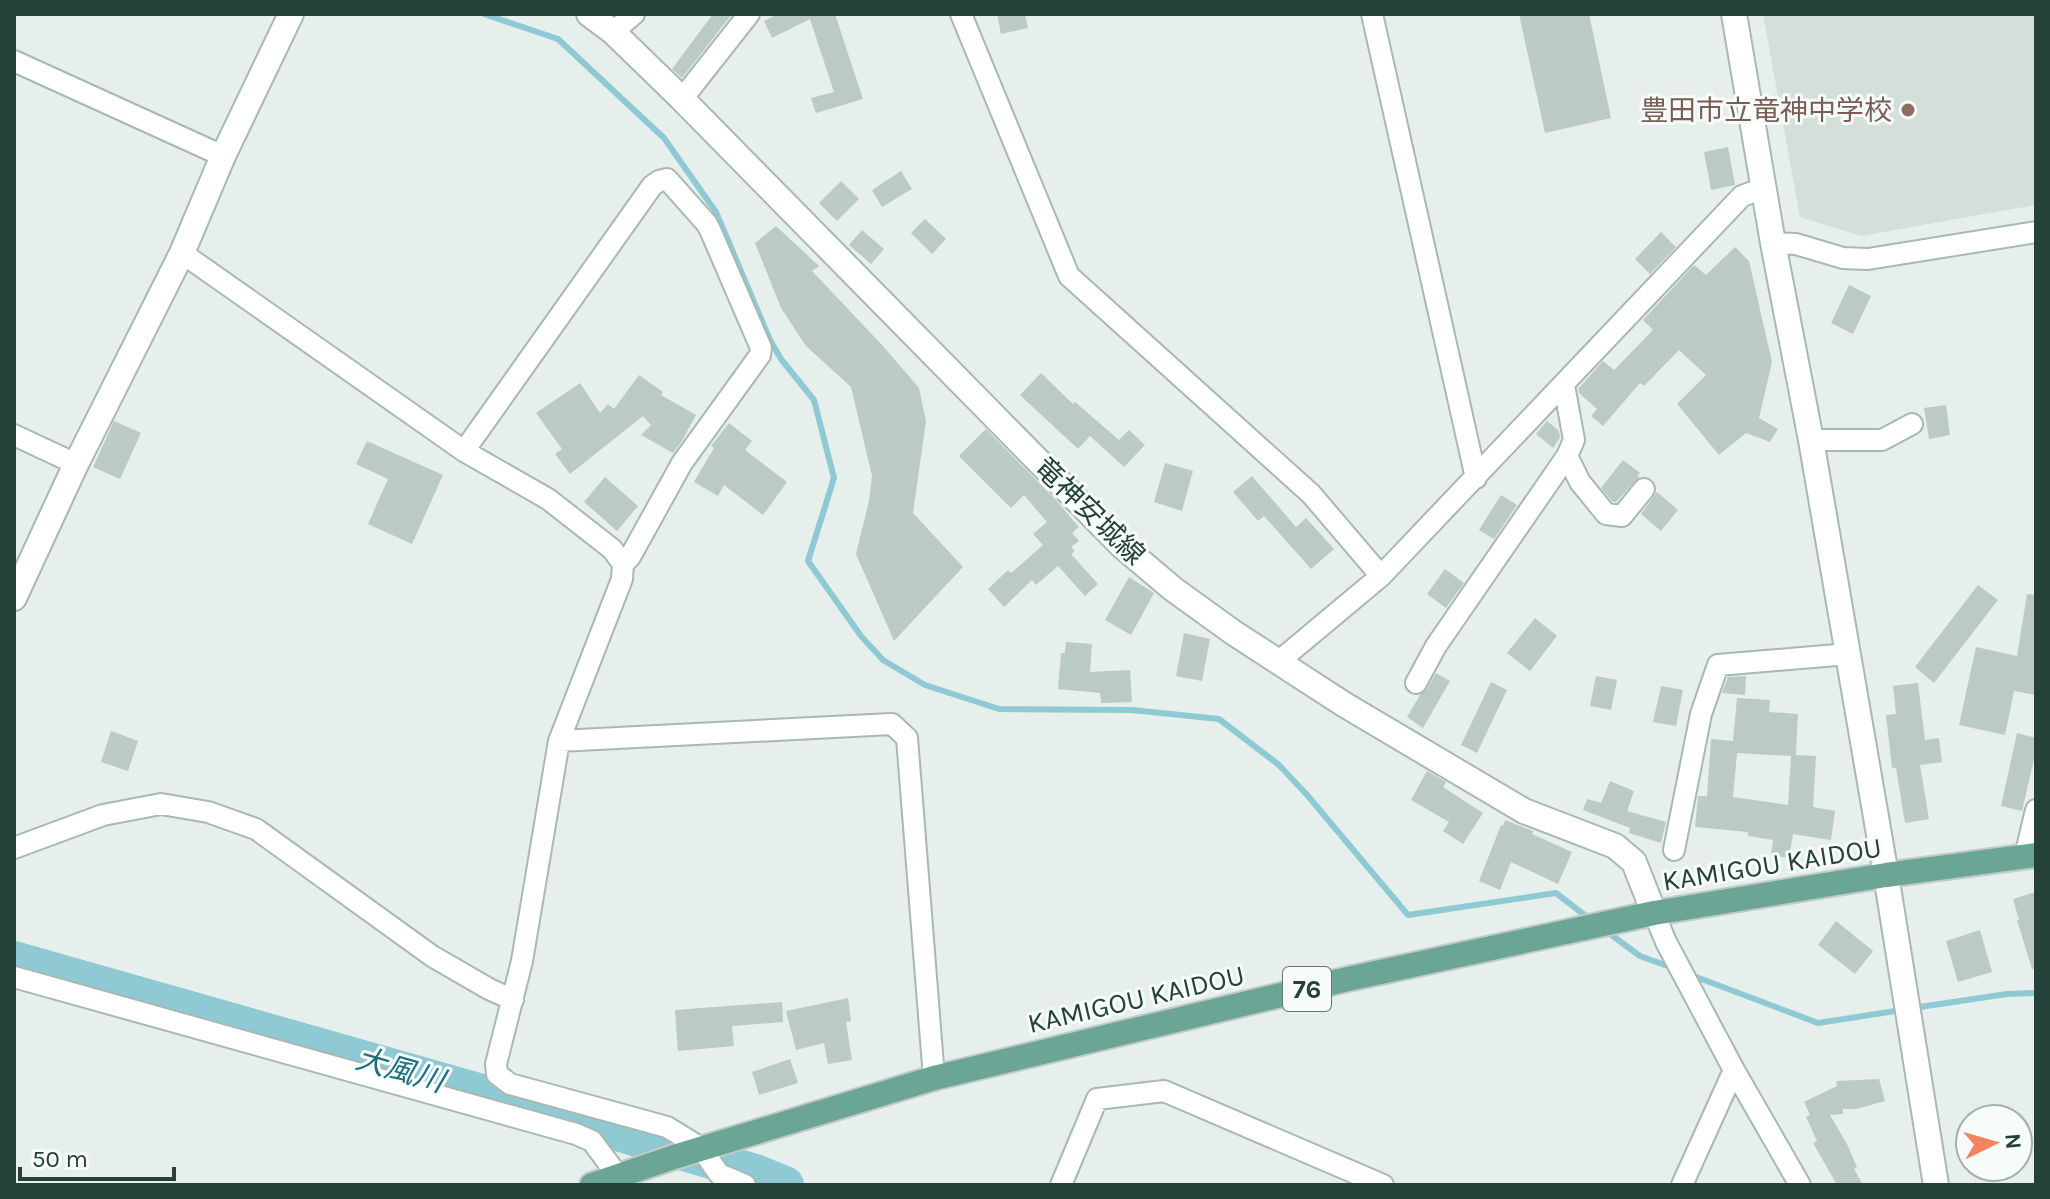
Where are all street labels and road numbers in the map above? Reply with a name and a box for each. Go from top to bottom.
street label: 竜神安城線 [1028,450,1152,572]
street label: KAMIGOU KAIDOU [1660,830,1884,898]
street label: KAMIGOU KAIDOU [1024,958,1248,1040]
road number: 76 [1283,967,1331,1011]

